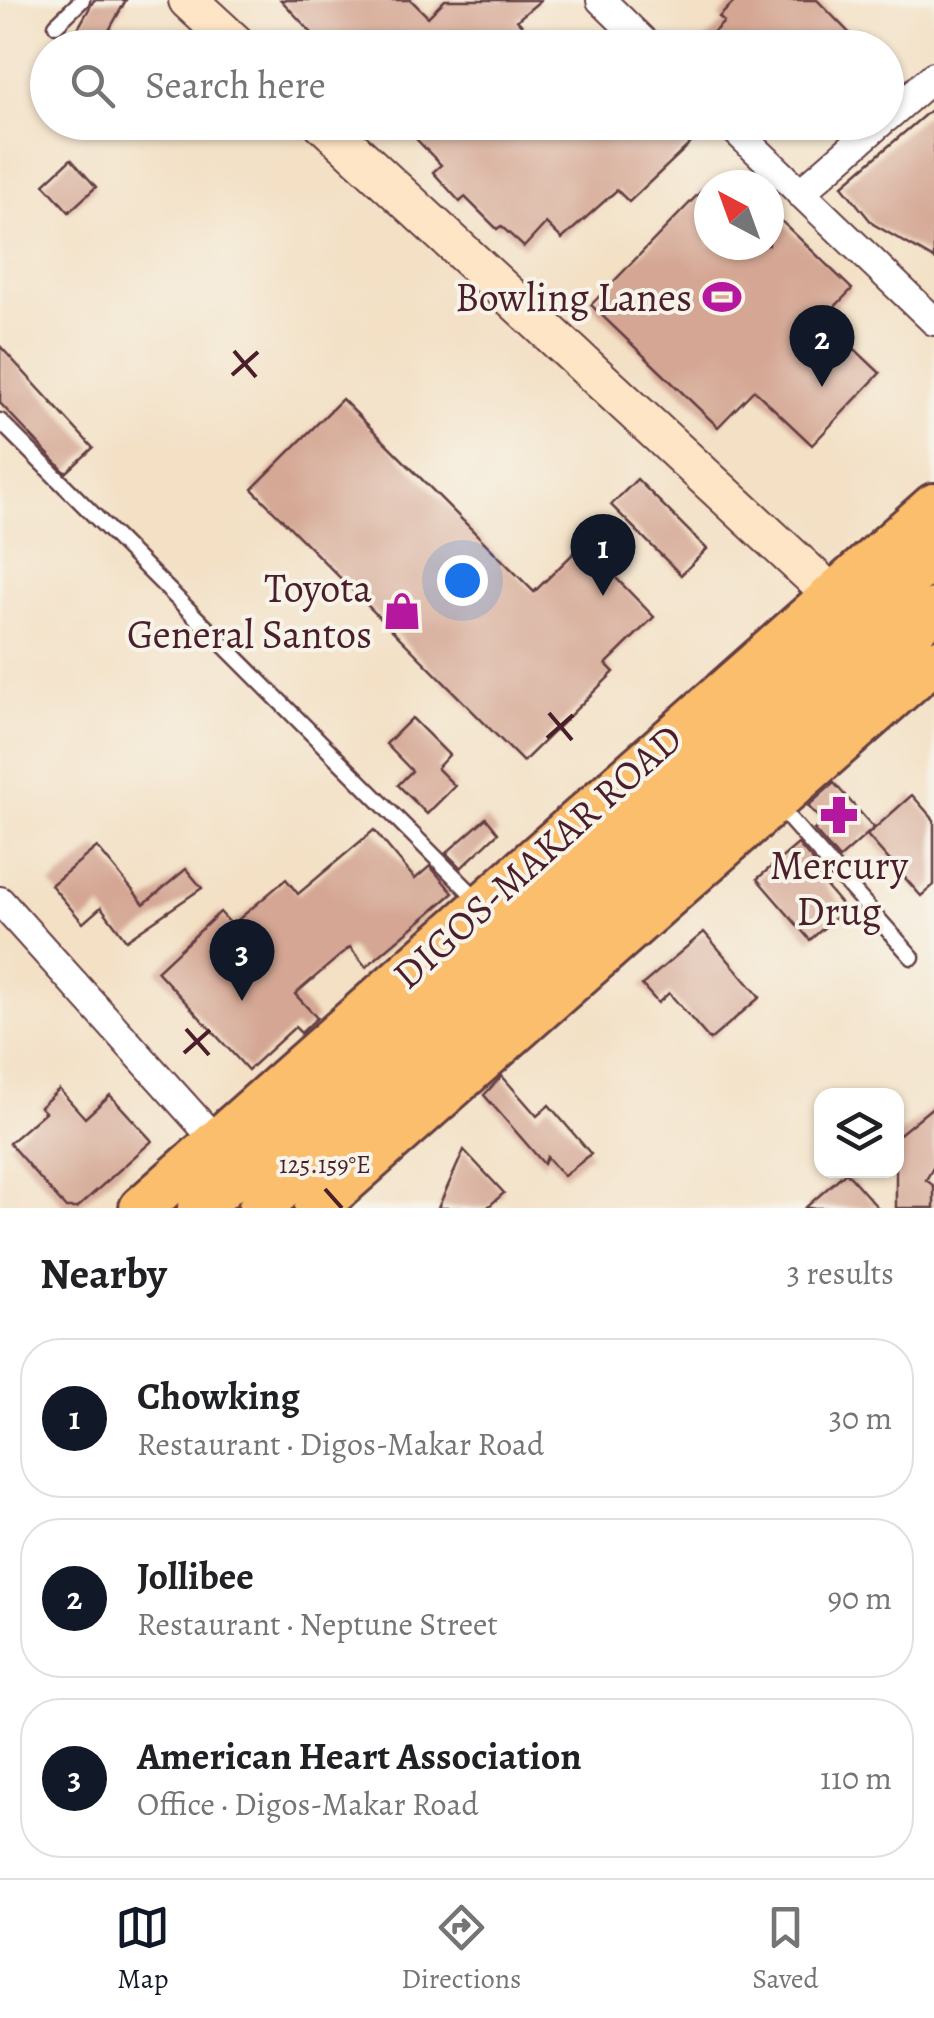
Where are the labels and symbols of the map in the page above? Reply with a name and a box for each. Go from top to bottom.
north arrow [694,170,784,260]
place label: Bowling Lanes [455,270,692,325]
sports icon: Bowling Lanes [701,276,743,318]
pin: 2 [790,304,854,387]
pin: 1 [570,514,636,596]
your location [437,555,488,606]
place label: Toyota General Santos [127,561,372,662]
shop icon: Toyota General Santos [381,590,423,632]
street label: DIGOS-MAKAR ROAD [381,711,694,1001]
pharmacy icon: Mercury Drug [818,794,860,836]
place label: Mercury Drug [770,838,909,939]
pin: 3 [210,918,274,1001]
text: 125.159°E [279,1148,371,1182]

